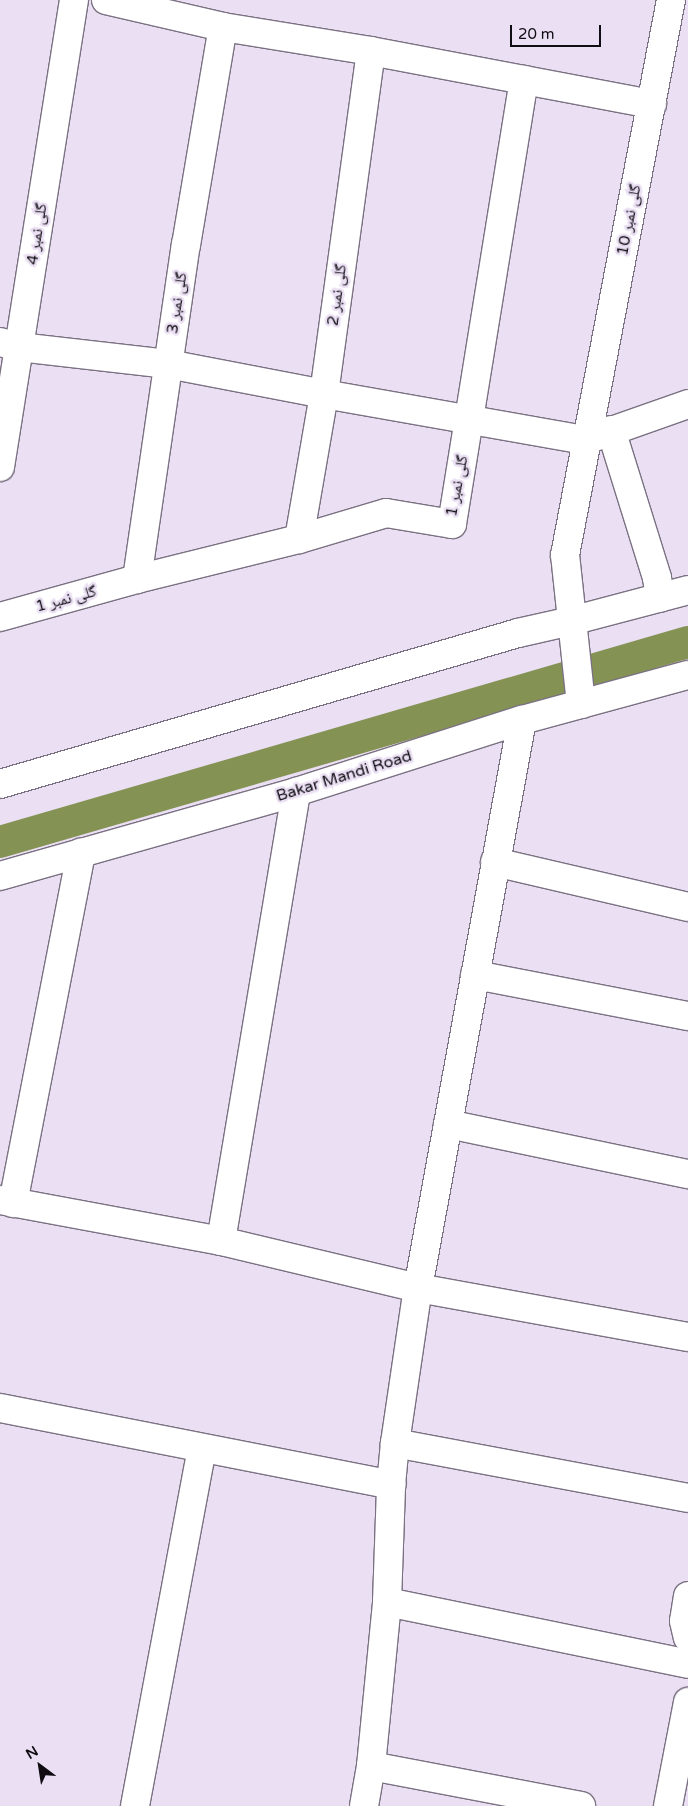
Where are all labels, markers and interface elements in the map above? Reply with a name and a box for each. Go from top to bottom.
scale bar [513,15,604,47]
text: 20 m [518,25,555,43]
street label: گلی نمبر 10 [613,183,645,257]
street label: گلی نمبر 4 [23,202,51,266]
street label: گلی نمبر 2 [323,263,351,327]
street label: گلی نمبر 3 [163,271,191,335]
street label: گلی نمبر 1 [442,454,472,518]
street label: گلی نمبر 1 [34,582,98,616]
street label: Bakar Mandi Road [274,746,414,806]
north arrow [15,1741,65,1791]
text: N [23,1743,41,1763]

